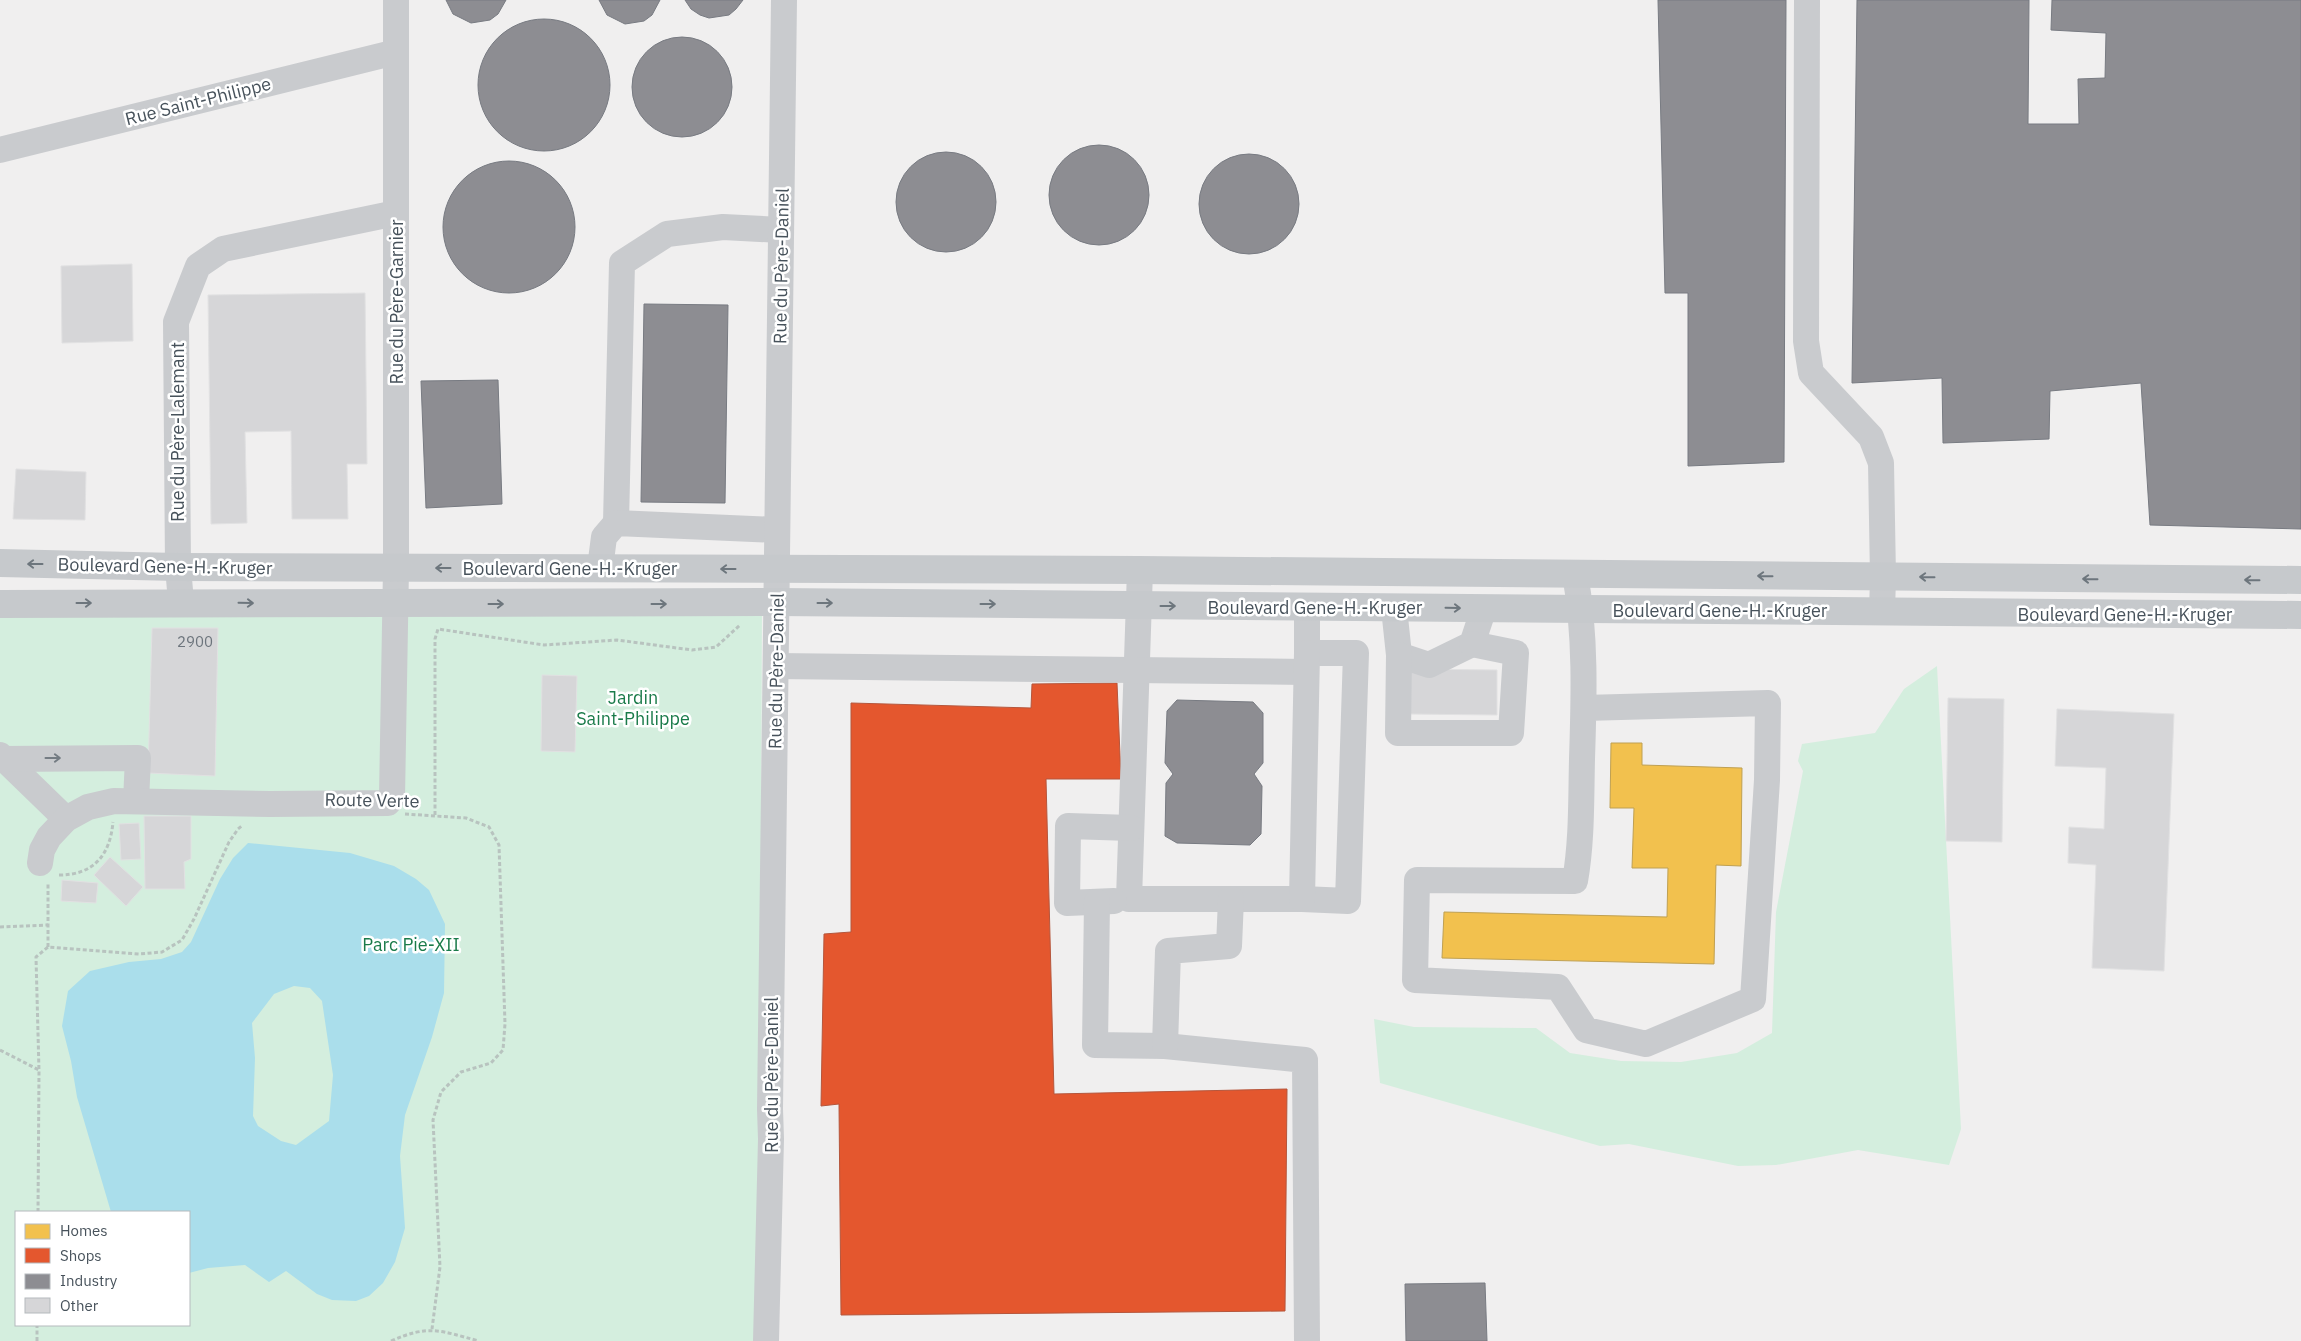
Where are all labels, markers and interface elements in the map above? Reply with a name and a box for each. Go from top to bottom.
street label: Rue Saint-Philippe [123,72,273,130]
street label: Rue du Père-Daniel [768,188,794,344]
street label: Rue du Père-Garnier [385,219,408,385]
street label: Rue du Père-Lalemant [166,342,189,522]
street label: Boulevard Gene-H.-Kruger [57,553,273,579]
street label: Boulevard Gene-H.-Kruger [463,557,678,580]
one-way arrow [28,559,44,569]
one-way arrow [435,563,452,573]
one-way arrow [720,564,736,574]
one-way arrow [1757,571,1773,580]
one-way arrow [1920,572,1936,582]
one-way arrow [2082,574,2098,584]
one-way arrow [2245,575,2261,585]
street label: Rue du Père-Daniel [763,593,789,749]
street label: Boulevard Gene-H.-Kruger [1208,596,1423,619]
one-way arrow [75,598,91,608]
one-way arrow [238,598,254,608]
one-way arrow [816,598,833,608]
one-way arrow [488,599,504,609]
one-way arrow [650,599,666,609]
one-way arrow [979,599,995,609]
street label: Boulevard Gene-H.-Kruger [1613,599,1828,622]
one-way arrow [1159,601,1175,611]
one-way arrow [1444,603,1460,613]
street label: Boulevard Gene-H.-Kruger [2018,603,2233,626]
house number: 2900 [177,632,213,651]
park label: Jardin Saint-Philippe [576,686,690,730]
one-way arrow [45,754,61,763]
street label: Route Verte [324,788,420,812]
park label: Parc Pie-XII [362,933,460,956]
street label: Rue du Père-Daniel [760,997,783,1153]
legend [15,1211,190,1326]
text: Homes [60,1221,108,1240]
text: Shops [60,1246,102,1265]
text: Industry [60,1271,118,1290]
text: Other [60,1296,99,1315]

